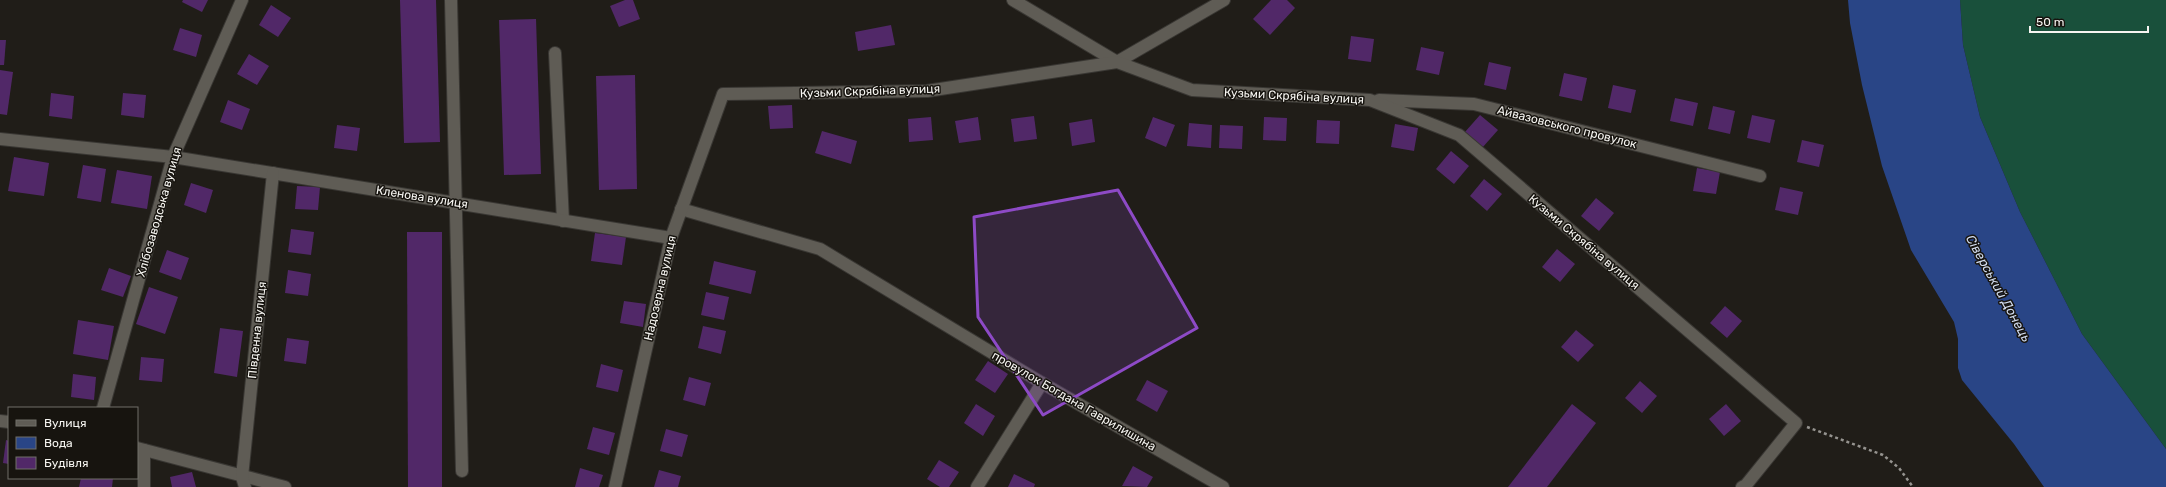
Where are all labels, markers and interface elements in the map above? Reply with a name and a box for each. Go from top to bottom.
scale bar [2030,8,2148,34]
text: 50 m [2036,15,2064,29]
street label: Кузьми Скрябіна вулиця [800,82,940,100]
street label: Кузьми Скрябіна вулиця [1224,85,1364,107]
street label: Айвазовського провулок [1496,103,1639,151]
street label: Хлібозаводська вулиця [134,145,184,279]
street label: Кленова вулиця [375,183,469,211]
street label: Кузьми Скрябіна вулиця [1526,192,1642,292]
water label: Сіверський Донець [1963,232,2034,345]
street label: Надозерна вулиця [641,234,679,342]
street label: Південна вулиця [245,281,269,379]
street label: провулок Богдана Гаврилишина [990,348,1158,454]
legend [8,407,138,479]
text: Вулиця [44,416,86,430]
text: Вода [44,436,73,450]
text: Будівля [44,456,89,470]

